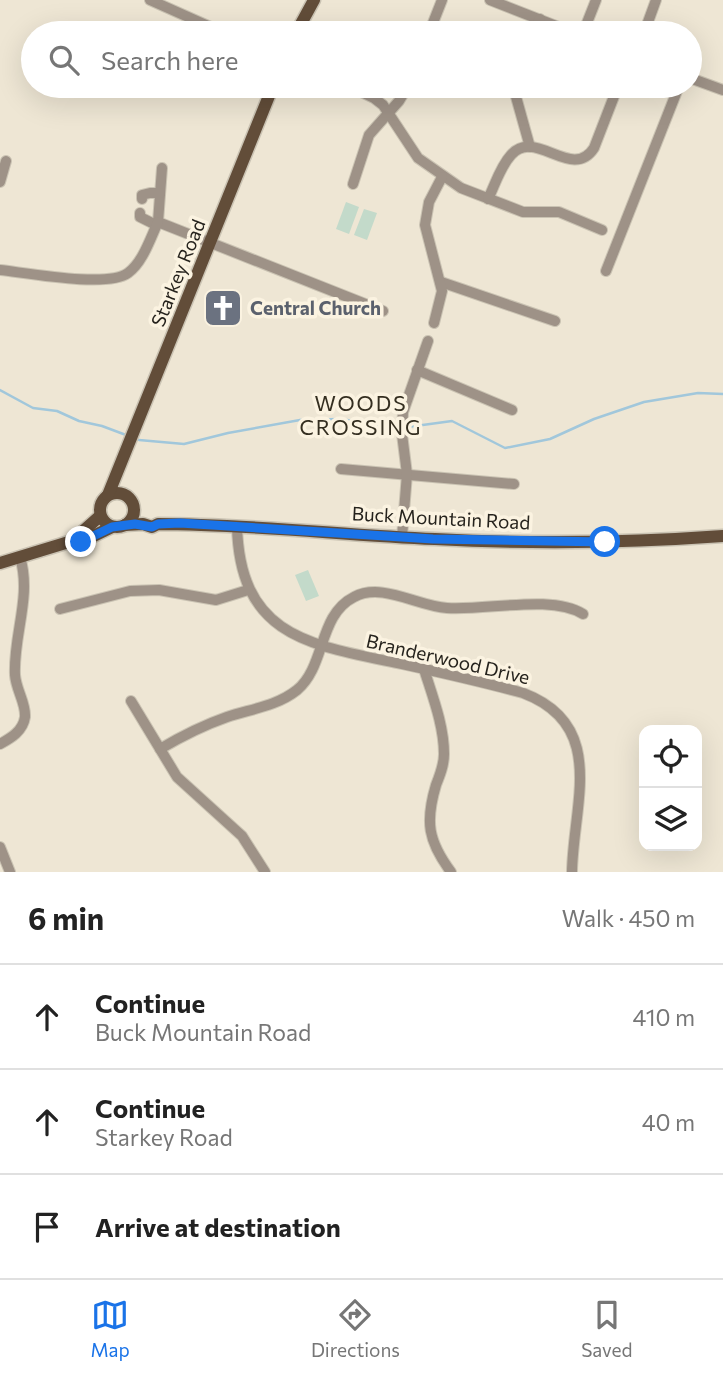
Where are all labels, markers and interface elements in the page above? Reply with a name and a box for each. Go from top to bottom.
search box [21,21,702,98]
icon: search [45,41,83,79]
text: Search here [101,44,239,75]
street label: Starkey Road [146,216,210,330]
church icon: Central Church [202,287,244,329]
place label: Central Church [250,296,381,319]
district label: WOODS CROSSING [299,390,423,439]
street label: Buck Mountain Road [351,501,531,534]
route end [65,526,96,557]
route start [589,526,620,557]
street label: Branderwood Drive [364,629,532,689]
map controls [639,725,702,851]
button: locate [639,725,702,788]
button: layers [639,788,702,851]
text: 6 min [28,899,104,936]
text: Walk · 450 m [562,904,695,932]
text: Continue [95,987,205,1018]
icon: ahead [28,998,66,1036]
text: 410 m [633,1003,695,1031]
text: Buck Mountain Road [95,1018,311,1046]
text: Continue [95,1092,205,1123]
icon: ahead [28,1103,66,1141]
text: 40 m [642,1108,695,1136]
text: Starkey Road [95,1123,233,1151]
icon: arrive [28,1208,66,1246]
text: Arrive at destination [95,1211,341,1242]
tab: Map [91,1296,130,1361]
tab: Directions [311,1296,400,1361]
tab: Saved [581,1296,632,1361]

